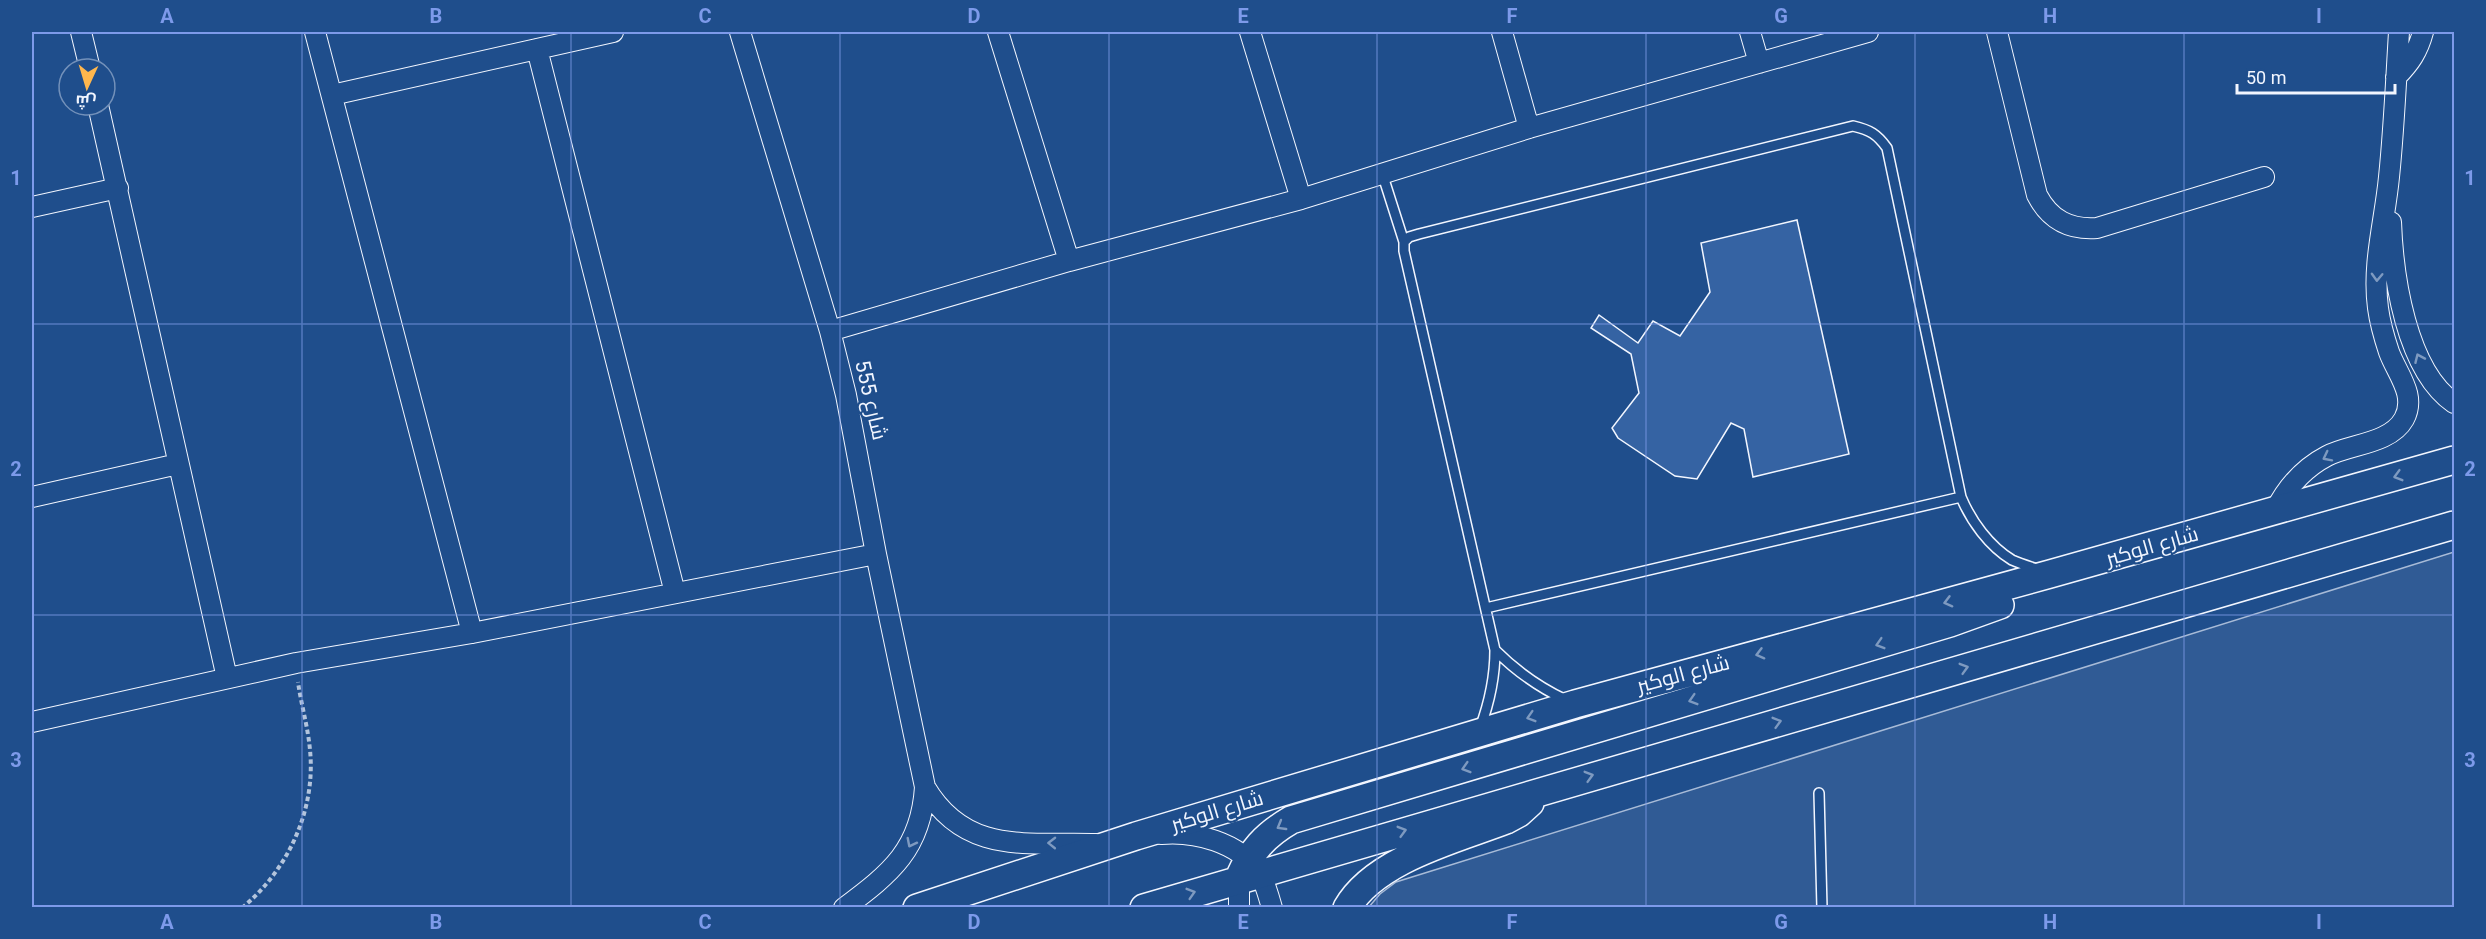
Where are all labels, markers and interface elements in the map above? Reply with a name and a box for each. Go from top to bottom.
text: A [160,4,174,28]
text: B [430,4,442,28]
text: C [698,4,712,28]
text: D [968,4,981,28]
text: E [1237,4,1249,28]
text: F [1507,4,1518,28]
text: G [1774,4,1788,28]
text: H [2043,4,2057,28]
text: I [2316,4,2322,28]
north arrow [57,57,117,117]
scale bar [2237,57,2394,95]
text: 50 m [2246,67,2286,88]
text: ش [75,91,97,112]
text: 1 [10,166,22,190]
text: 1 [2464,166,2476,190]
one-way arrow [2370,272,2383,281]
one-way arrow [2414,353,2426,364]
street label: شارع 555 [848,358,892,443]
one-way arrow [2322,450,2333,461]
text: 2 [10,457,22,481]
text: 2 [2464,457,2476,481]
one-way arrow [2393,469,2404,481]
street label: شارع الوكير [2102,521,2202,573]
one-way arrow [1943,595,1954,607]
one-way arrow [1875,637,1886,649]
one-way arrow [1755,646,1765,659]
street label: شارع الوكير [1633,650,1733,700]
one-way arrow [1958,663,1969,675]
one-way arrow [1688,693,1699,705]
one-way arrow [1526,710,1537,722]
one-way arrow [1771,717,1782,729]
text: 3 [10,748,22,772]
text: 3 [2464,748,2476,772]
one-way arrow [1461,761,1472,773]
one-way arrow [1584,771,1594,784]
street label: شارع الوكير [1167,786,1267,839]
one-way arrow [1277,819,1287,830]
one-way arrow [1396,826,1407,838]
one-way arrow [907,836,918,847]
one-way arrow [1047,837,1056,849]
one-way arrow [1185,888,1196,900]
text: A [160,910,174,934]
text: B [430,910,442,934]
text: C [698,910,712,934]
text: D [968,910,981,934]
text: E [1237,910,1249,934]
text: F [1507,910,1518,934]
text: G [1774,910,1788,934]
text: H [2043,910,2057,934]
text: I [2316,910,2322,934]

